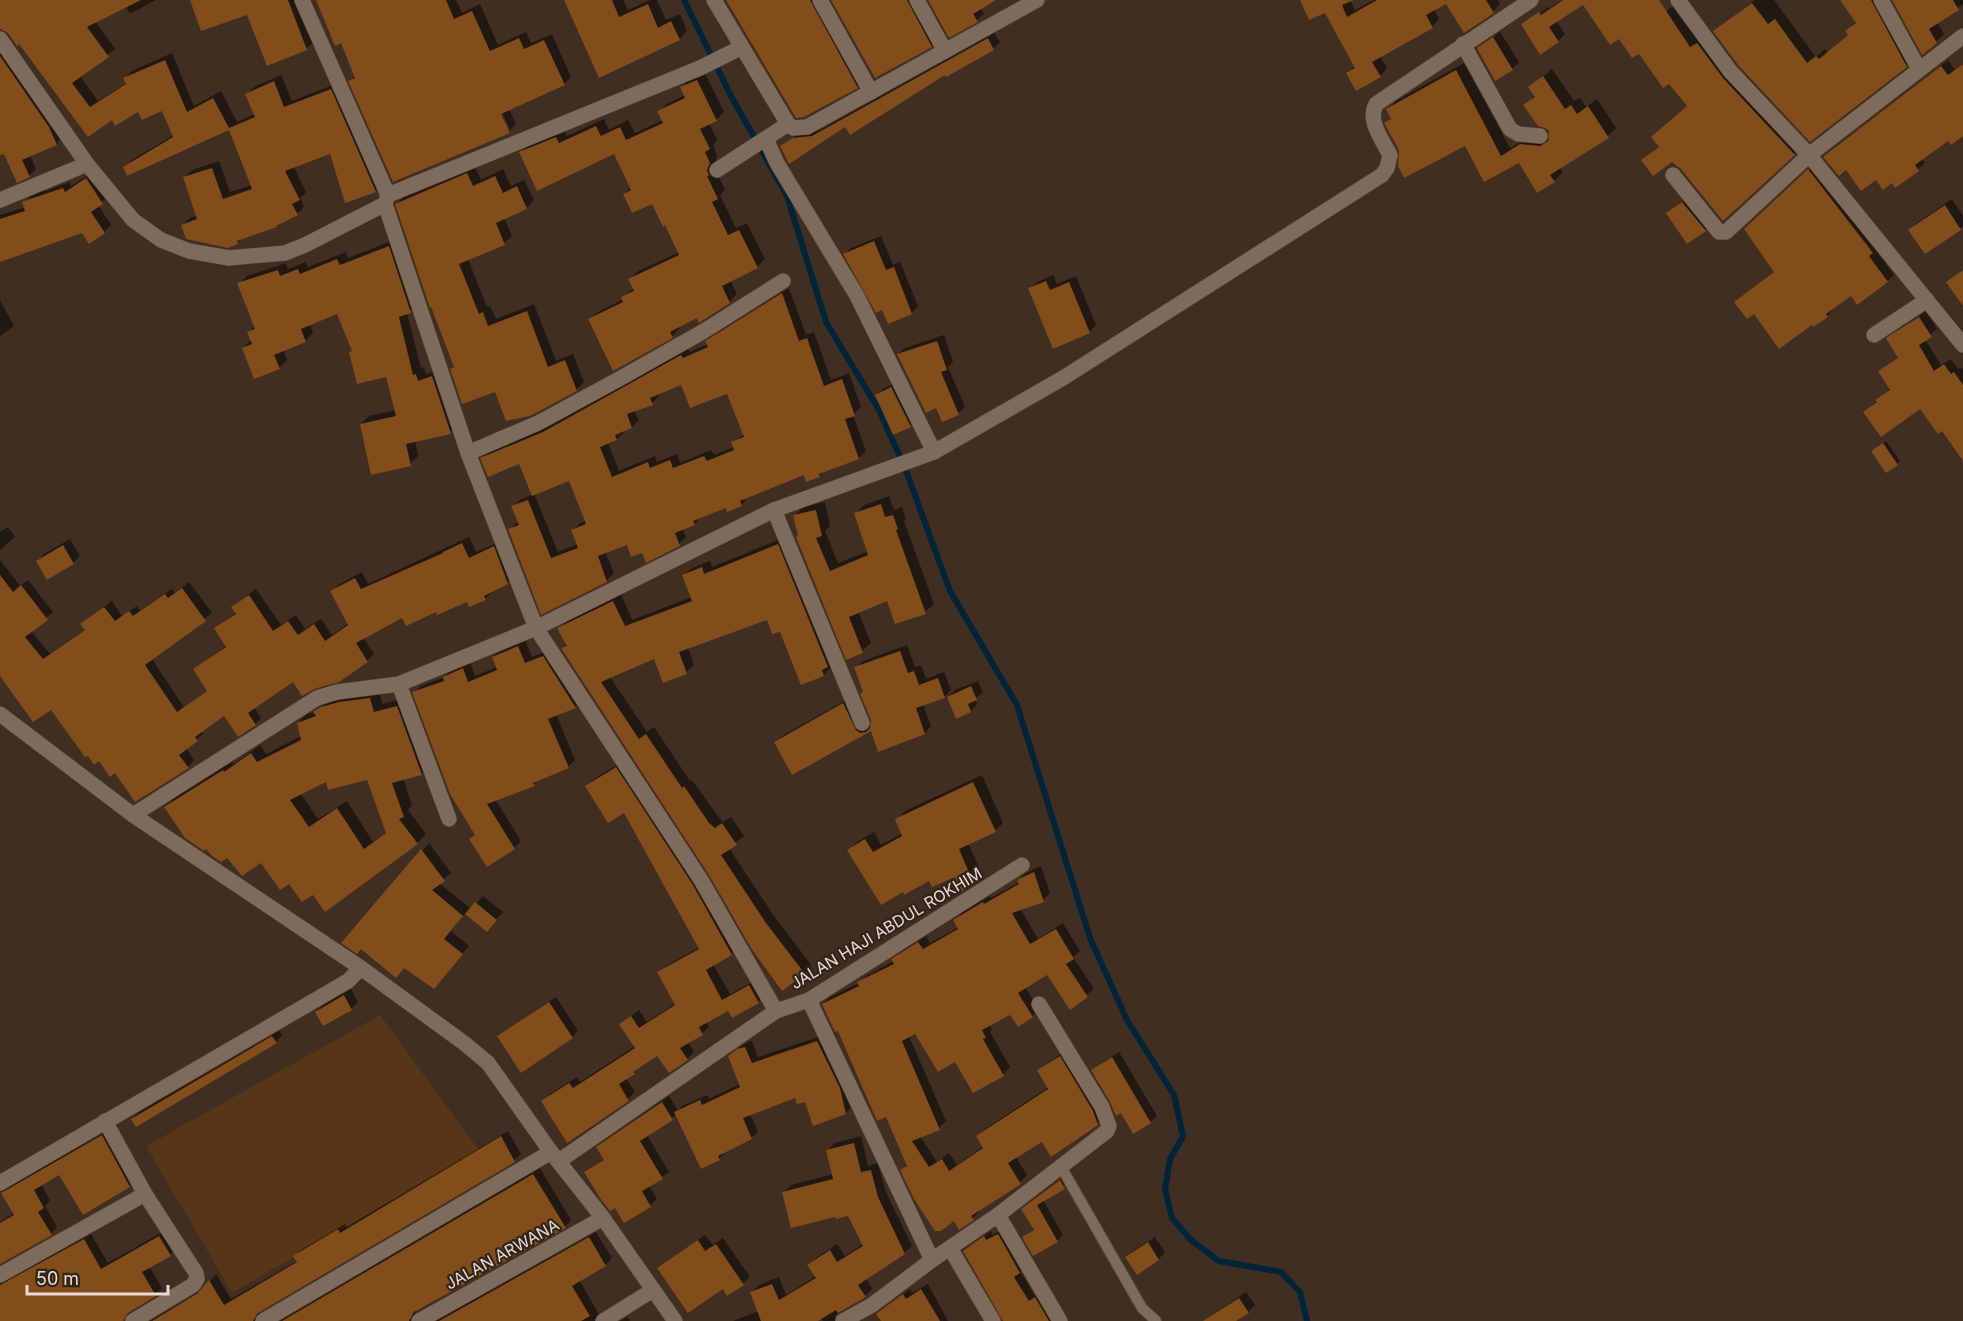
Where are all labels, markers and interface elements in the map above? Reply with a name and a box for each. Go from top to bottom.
street label: JALAN HAJI ABDUL ROKHIM [787,863,985,993]
street label: JALAN ARWANA [442,1215,562,1293]
scale bar [27,1258,168,1296]
text: 50 m [36,1268,79,1289]

